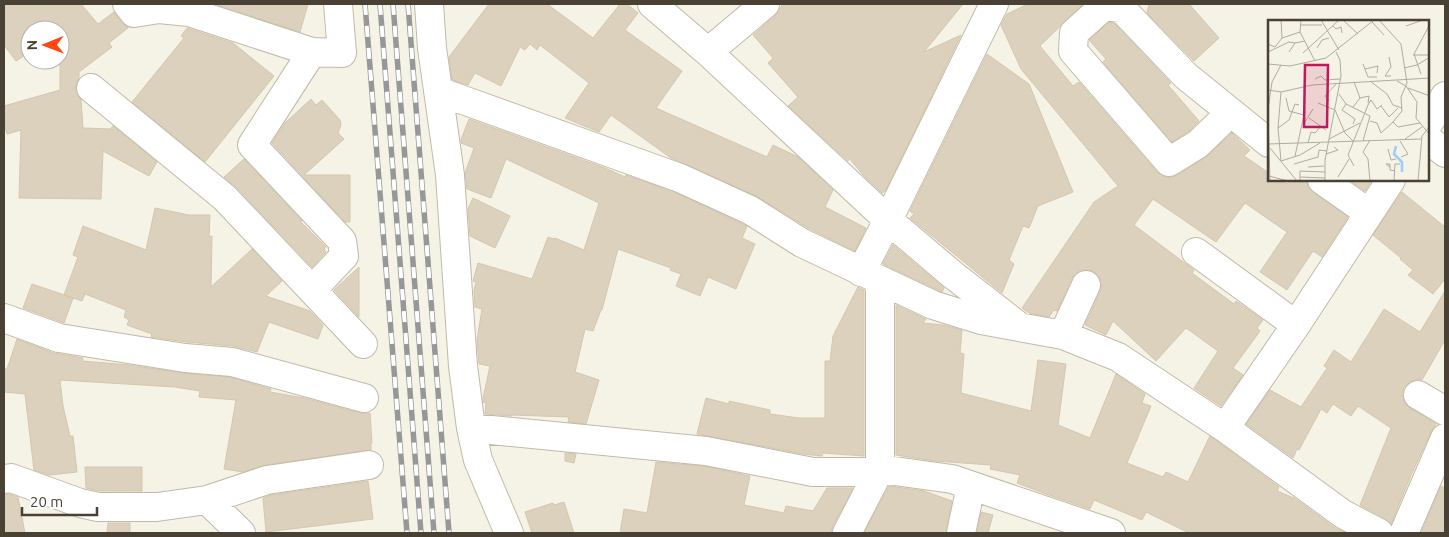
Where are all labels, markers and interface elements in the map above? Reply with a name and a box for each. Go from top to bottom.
north arrow [20,20,70,70]
inset map [1268,20,1429,181]
text: N [24,40,40,51]
scale bar [22,484,98,516]
text: 20 m [30,493,63,510]

